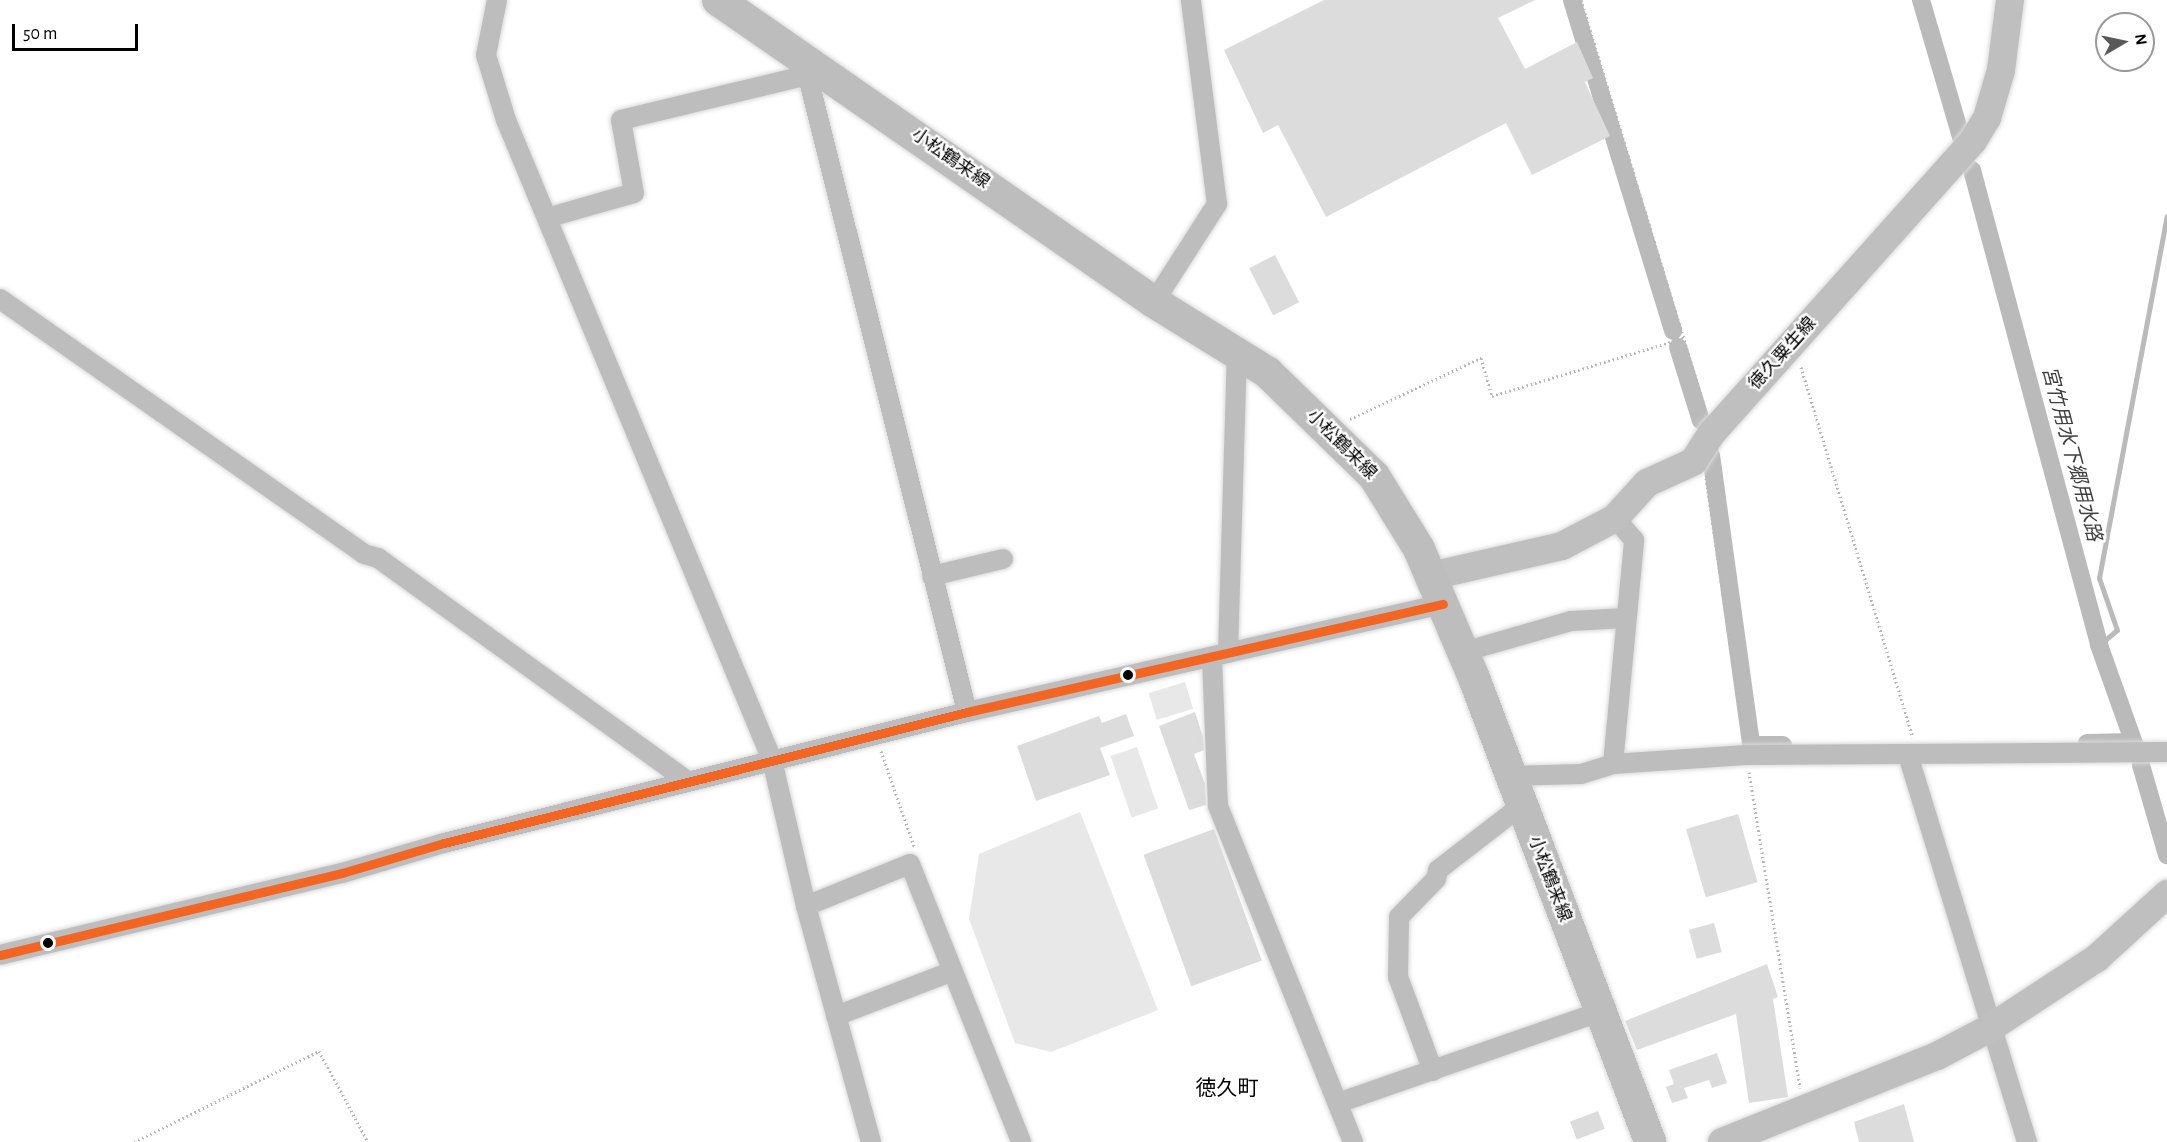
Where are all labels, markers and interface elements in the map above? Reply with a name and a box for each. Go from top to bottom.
scale bar [15,12,141,50]
north arrow [2095,12,2155,72]
text: 50 m [23,25,57,43]
text: N [2132,33,2150,46]
street label: 小松鶴来線 [907,124,993,194]
street label: 徳久粟生線 [1745,313,1821,395]
water label: 宮竹用水下郷用水路 [2036,364,2106,544]
street label: 小松鶴来線 [1302,406,1380,484]
unlabelled marker [1122,669,1134,681]
street label: 小松鶴来線 [1523,833,1575,925]
unlabelled marker [42,937,54,949]
district label: 徳久町 [1196,1076,1258,1102]

